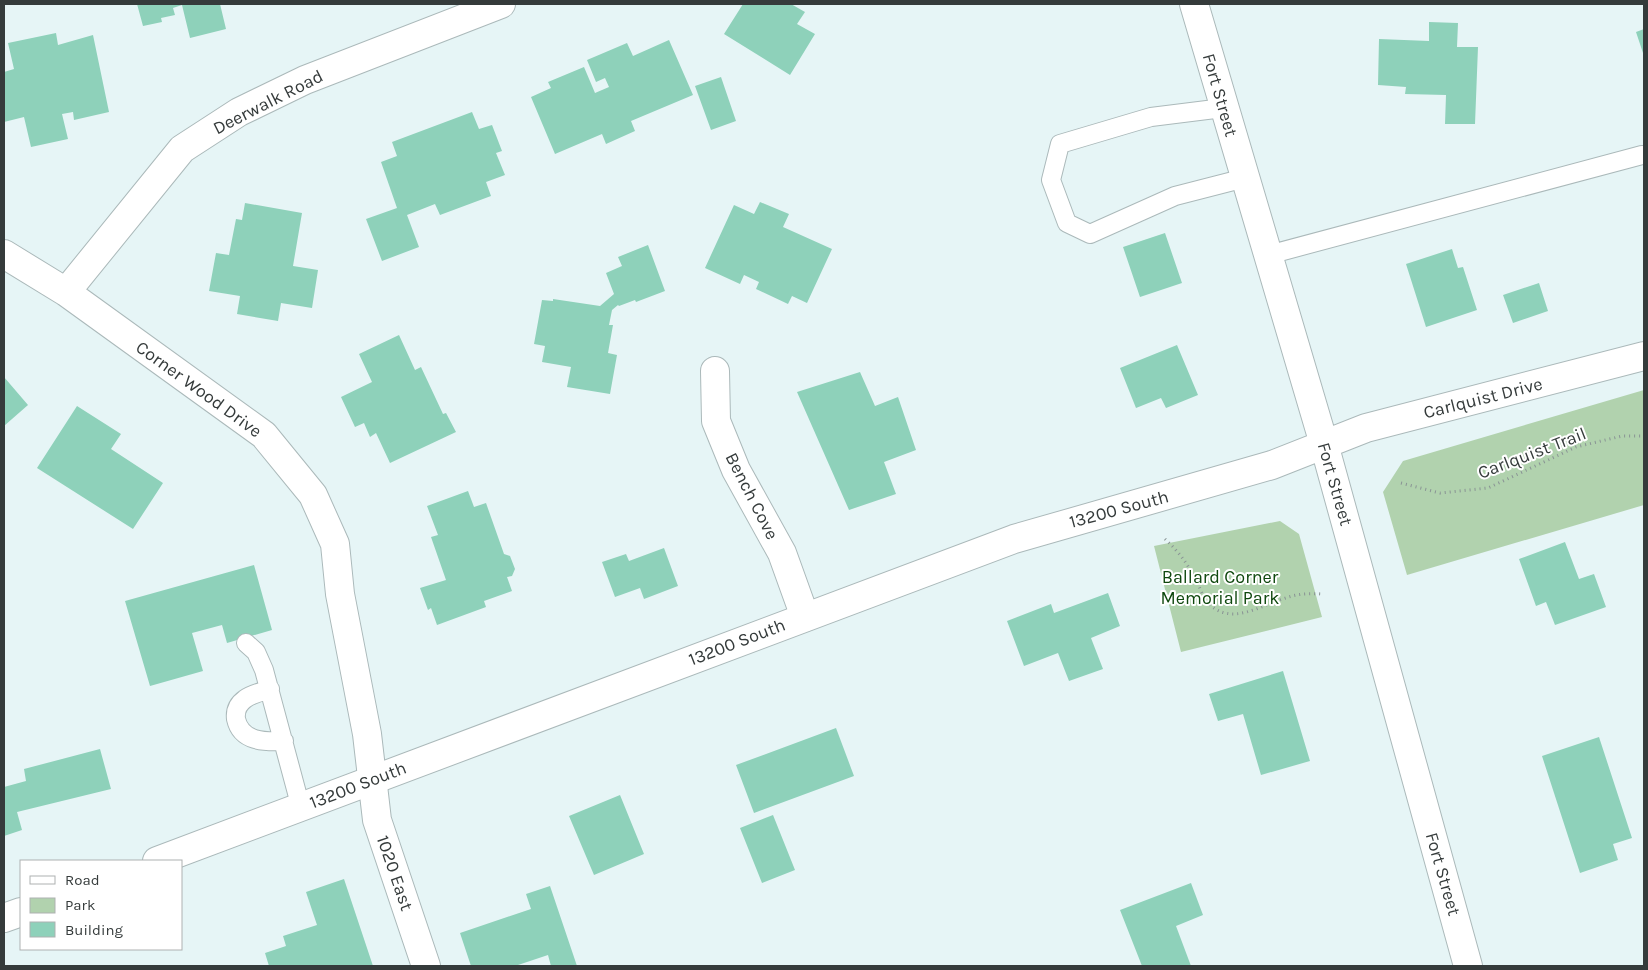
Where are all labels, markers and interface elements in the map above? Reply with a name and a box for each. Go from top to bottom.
street label: Fort Street [1198,51,1242,139]
street label: Deerwalk Road [209,65,327,139]
street label: Corner Wood Drive [132,336,266,442]
street label: Carlquist Drive [1421,373,1545,423]
street label: Carlquist Trail [1475,422,1589,484]
street label: Fort Street [1313,440,1357,528]
street label: Bench Cove [721,449,783,543]
street label: 13200 South [1067,485,1171,533]
park label: Ballard Corner Memorial Park [1161,566,1279,609]
street label: 13200 South [685,613,789,671]
street label: 13200 South [306,756,410,814]
street label: Fort Street [1421,830,1465,918]
street label: 1020 East [372,832,418,914]
legend [20,860,182,950]
text: Road [65,871,100,889]
text: Park [65,896,95,914]
text: Building [65,921,123,939]

